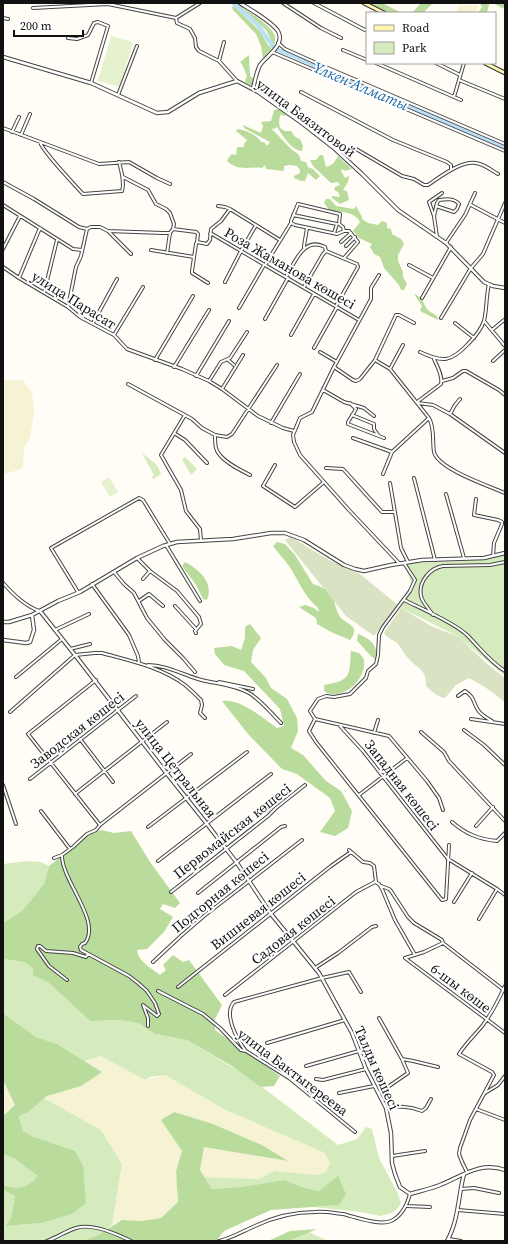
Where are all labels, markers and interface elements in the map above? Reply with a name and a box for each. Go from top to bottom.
scale bar [14,12,83,38]
legend [366,12,496,64]
text: 200 m [20,18,52,34]
text: Road [402,20,429,36]
text: Park [402,40,427,56]
water label: Үлкен Алматы [310,57,412,116]
street label: улица Баязитовой [252,74,360,162]
street label: Роза Жаманова көшесі [221,222,359,314]
street label: улица Парасат [28,266,121,334]
street label: Заводская көшесі [26,687,128,773]
street label: улица Цетральная [131,714,221,822]
street label: Западная көшесі [360,735,444,835]
street label: Первомайская көшесі [169,779,295,883]
street label: Подгорная көшесі [167,847,273,937]
street label: Вишневая көшесі [206,867,310,955]
street label: Садовая көшесі [247,891,339,969]
street label: 6-шы көше [427,959,495,1017]
street label: Талды көшесі [350,1023,404,1113]
street label: улица Бактыгереева [233,1024,353,1121]

